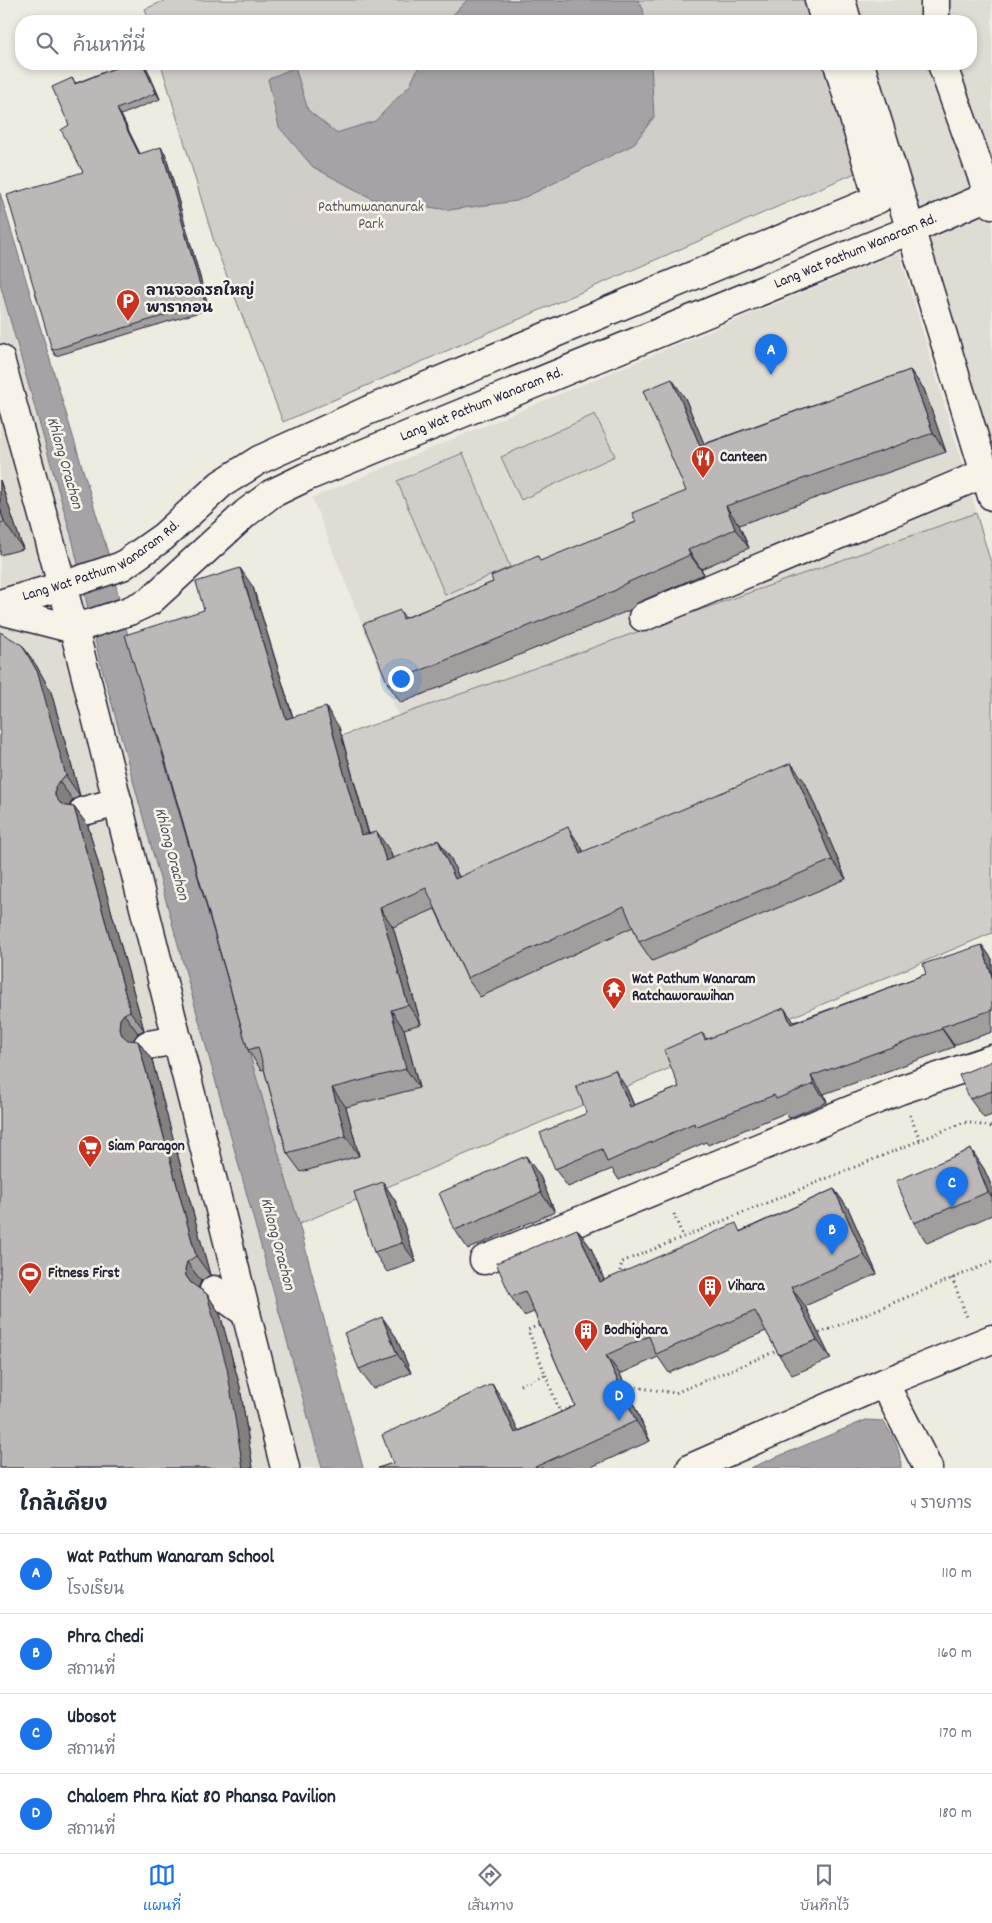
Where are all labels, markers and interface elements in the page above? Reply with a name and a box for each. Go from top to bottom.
search box [15,15,977,70]
icon: search [33,29,61,57]
text: ค้นหาที่นี่ [73,34,145,61]
park label: Pathumwananurak Park [318,197,424,236]
street label: Lang Wat Pathum Wanaram Rd. [771,209,940,295]
place label: ลานจอดรถใหญ่ พารากอน [146,280,254,320]
parking icon: ลานจอดรถใหญ่ พารากอน [115,288,141,322]
pin: A [755,334,787,375]
street label: Lang Wat Pathum Wanaram Rd. [397,362,567,448]
water label: Khlong Orachon [40,414,88,512]
restaurant icon: Canteen [690,445,716,479]
place label: Canteen [720,447,767,469]
street label: Lang Wat Pathum Wanaram Rd. [20,515,185,608]
your location [388,666,414,692]
water label: Khlong Orachon [148,805,195,903]
place label: Wat Pathum Wanaram Ratchaworawihan [632,969,756,1008]
temple icon: Wat Pathum Wanaram Ratchaworawihan [601,976,627,1010]
supermarket icon: Siam Paragon [77,1134,103,1168]
place label: Siam Paragon [108,1136,185,1158]
pin: C [936,1167,968,1208]
water label: Khlong Orachon [254,1195,301,1293]
pin: B [816,1214,848,1255]
sports icon: Fitness First [17,1261,43,1295]
place label: Fitness First [48,1263,120,1285]
building icon: Vihara [697,1274,723,1308]
place label: Vihara [728,1276,765,1298]
building icon: Bodhighara [573,1318,599,1352]
place label: Bodhighara [604,1320,668,1342]
pin: D [603,1380,635,1421]
text: ใกล้เคียง [20,1491,107,1521]
text: 4 รายการ [910,1493,972,1516]
text: Wat Pathum Wanaram School [67,1545,274,1572]
text: A [32,1562,40,1585]
text: 110 m [942,1562,972,1585]
text: โรงเรียน [67,1579,124,1602]
text: Phra Chedi [67,1625,143,1652]
text: B [32,1642,40,1665]
text: 160 m [937,1642,972,1665]
text: สถานที่ [67,1659,115,1682]
text: Ubosot [67,1705,116,1732]
text: C [32,1722,40,1745]
text: 170 m [939,1722,972,1745]
text: สถานที่ [67,1739,115,1762]
text: Chaloem Phra Kiat 80 Phansa Pavilion [67,1785,336,1812]
text: D [32,1802,40,1825]
text: 180 m [939,1802,972,1825]
text: สถานที่ [67,1819,115,1842]
tab: แผนที่ [143,1861,181,1917]
tab: เส้นทาง [467,1861,513,1917]
tab: บันทึกไว้ [800,1861,849,1917]

